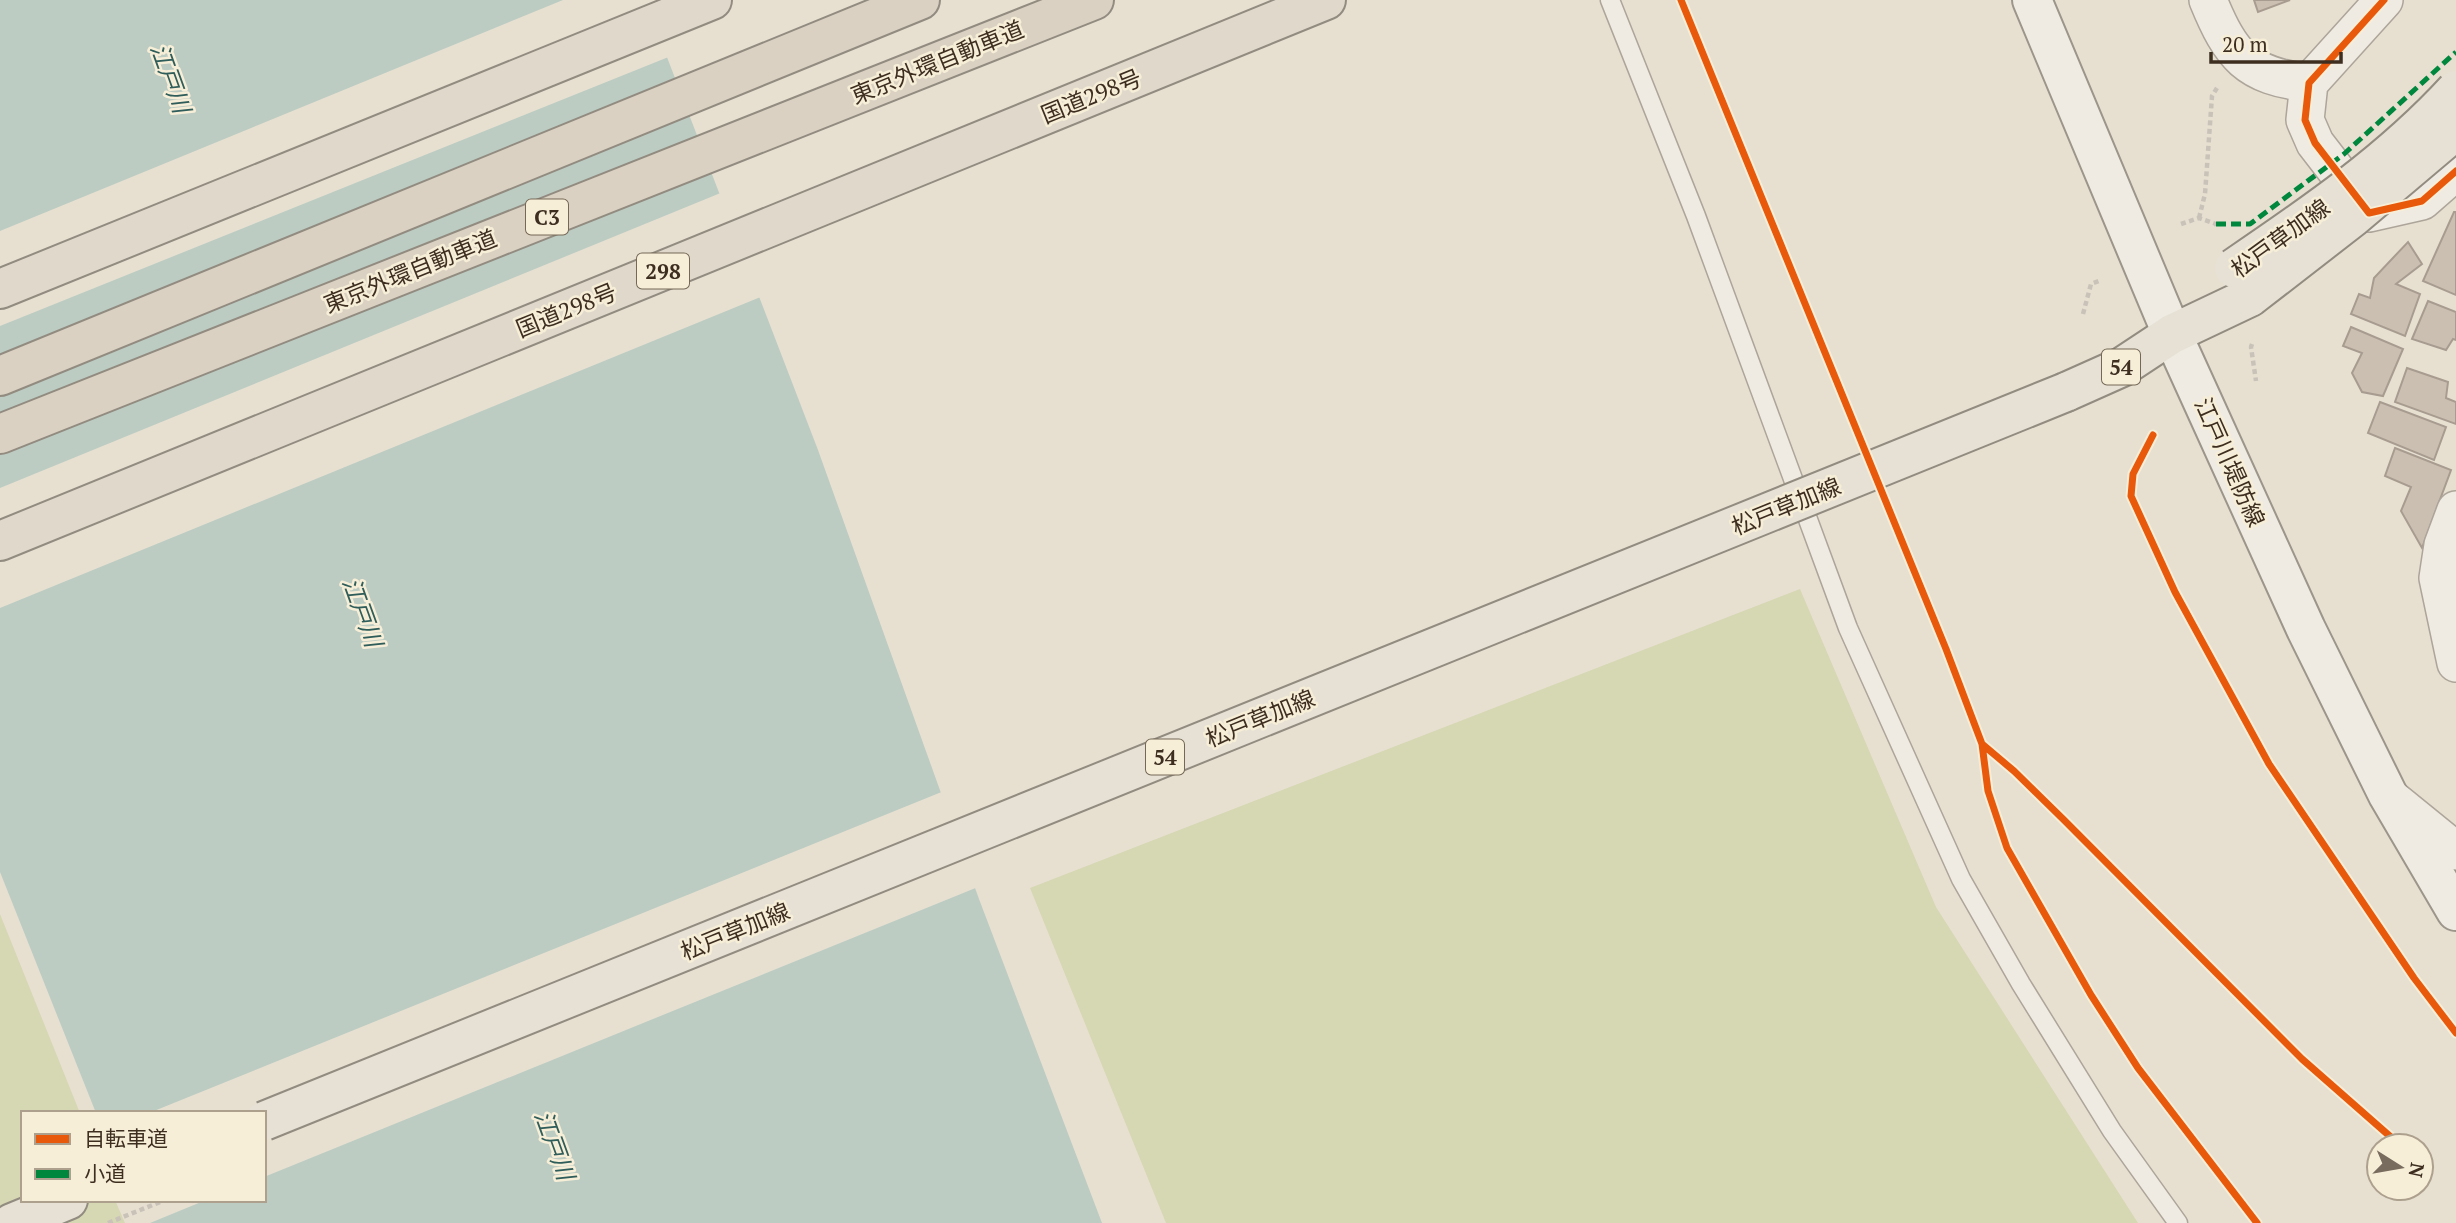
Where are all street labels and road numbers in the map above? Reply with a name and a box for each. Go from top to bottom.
street label: 東京外環自動車道 [846,13,1028,111]
street label: 国道298号 [1036,62,1146,130]
street label: 松戸草加線 [2224,192,2336,284]
road number: C3 [526,200,568,234]
street label: 東京外環自動車道 [319,222,501,320]
road number: 298 [637,254,689,288]
street label: 国道298号 [511,276,621,344]
road number: 54 [2102,350,2140,384]
street label: 江戸川堤防線 [2188,393,2272,531]
street label: 松戸草加線 [1727,470,1845,542]
street label: 松戸草加線 [1201,682,1319,754]
road number: 54 [1146,740,1184,774]
street label: 松戸草加線 [676,895,794,967]

